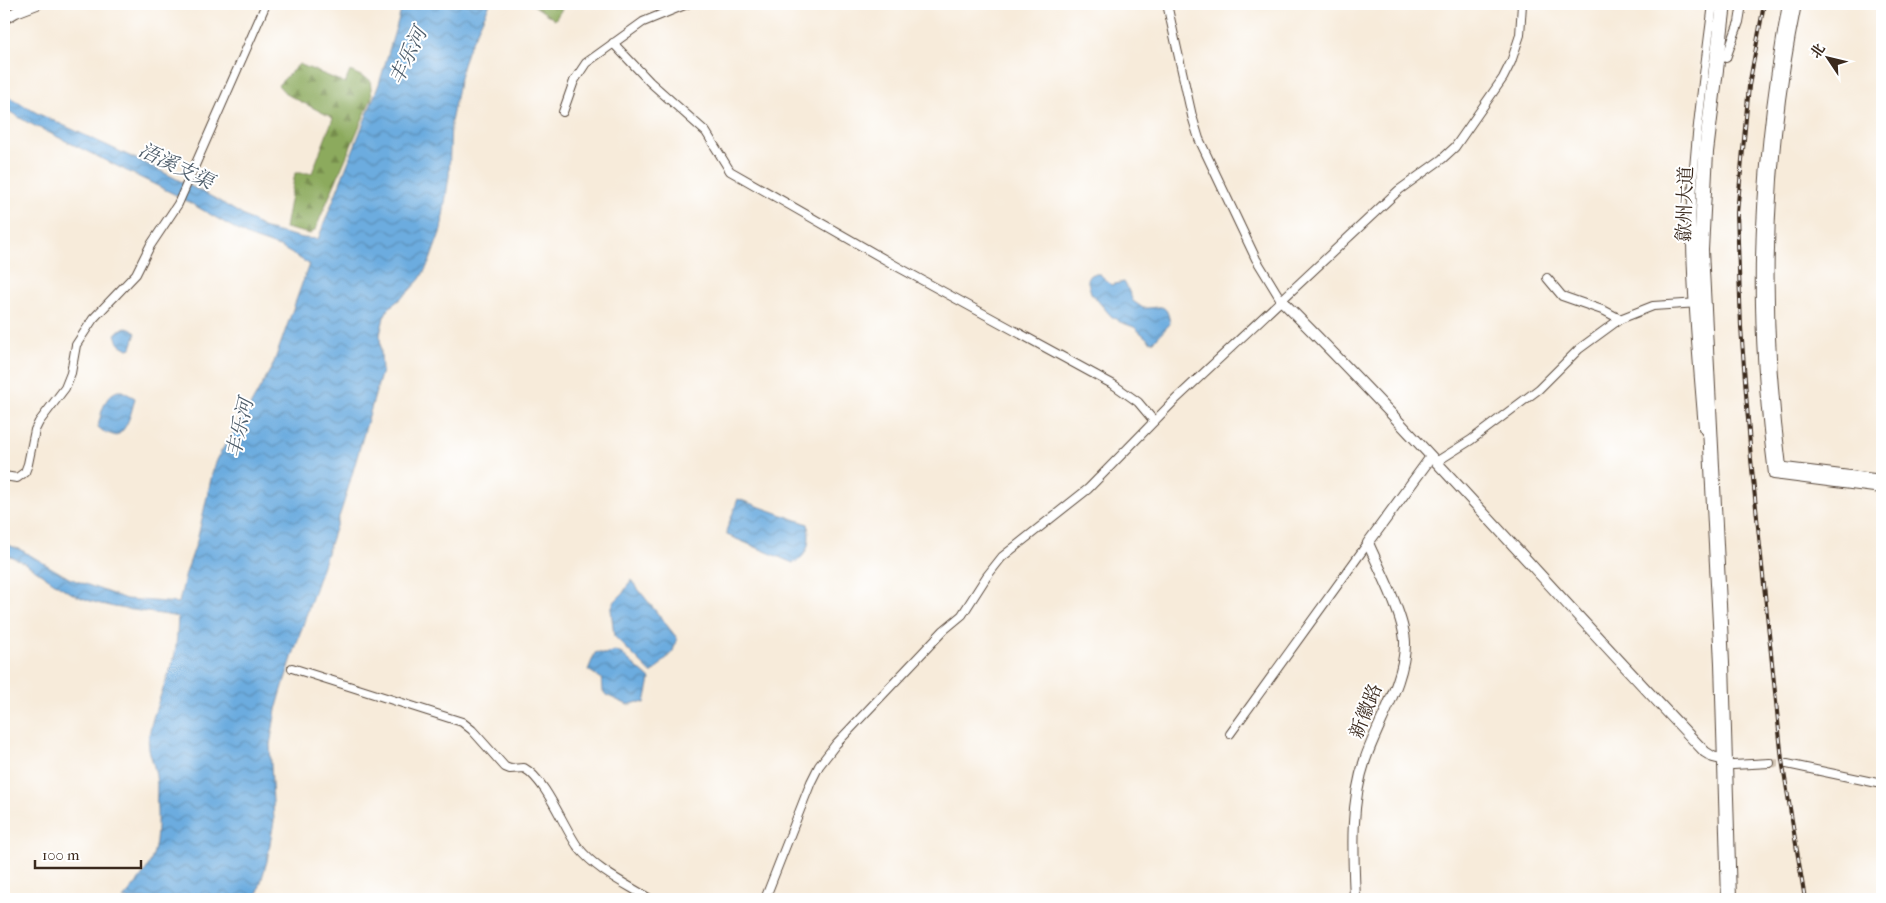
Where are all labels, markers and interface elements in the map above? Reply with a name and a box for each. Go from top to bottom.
water label: 丰乐河 [385,21,433,88]
north arrow [1804,32,1854,82]
text: 北 [1807,40,1829,61]
water label: 浯溪支渠 [135,138,220,195]
street label: 歙州大道 [1673,166,1697,242]
water label: 丰乐河 [222,393,259,460]
street label: 新徽路 [1345,680,1387,742]
scale bar [35,838,141,870]
text: 100 m [42,846,80,864]

